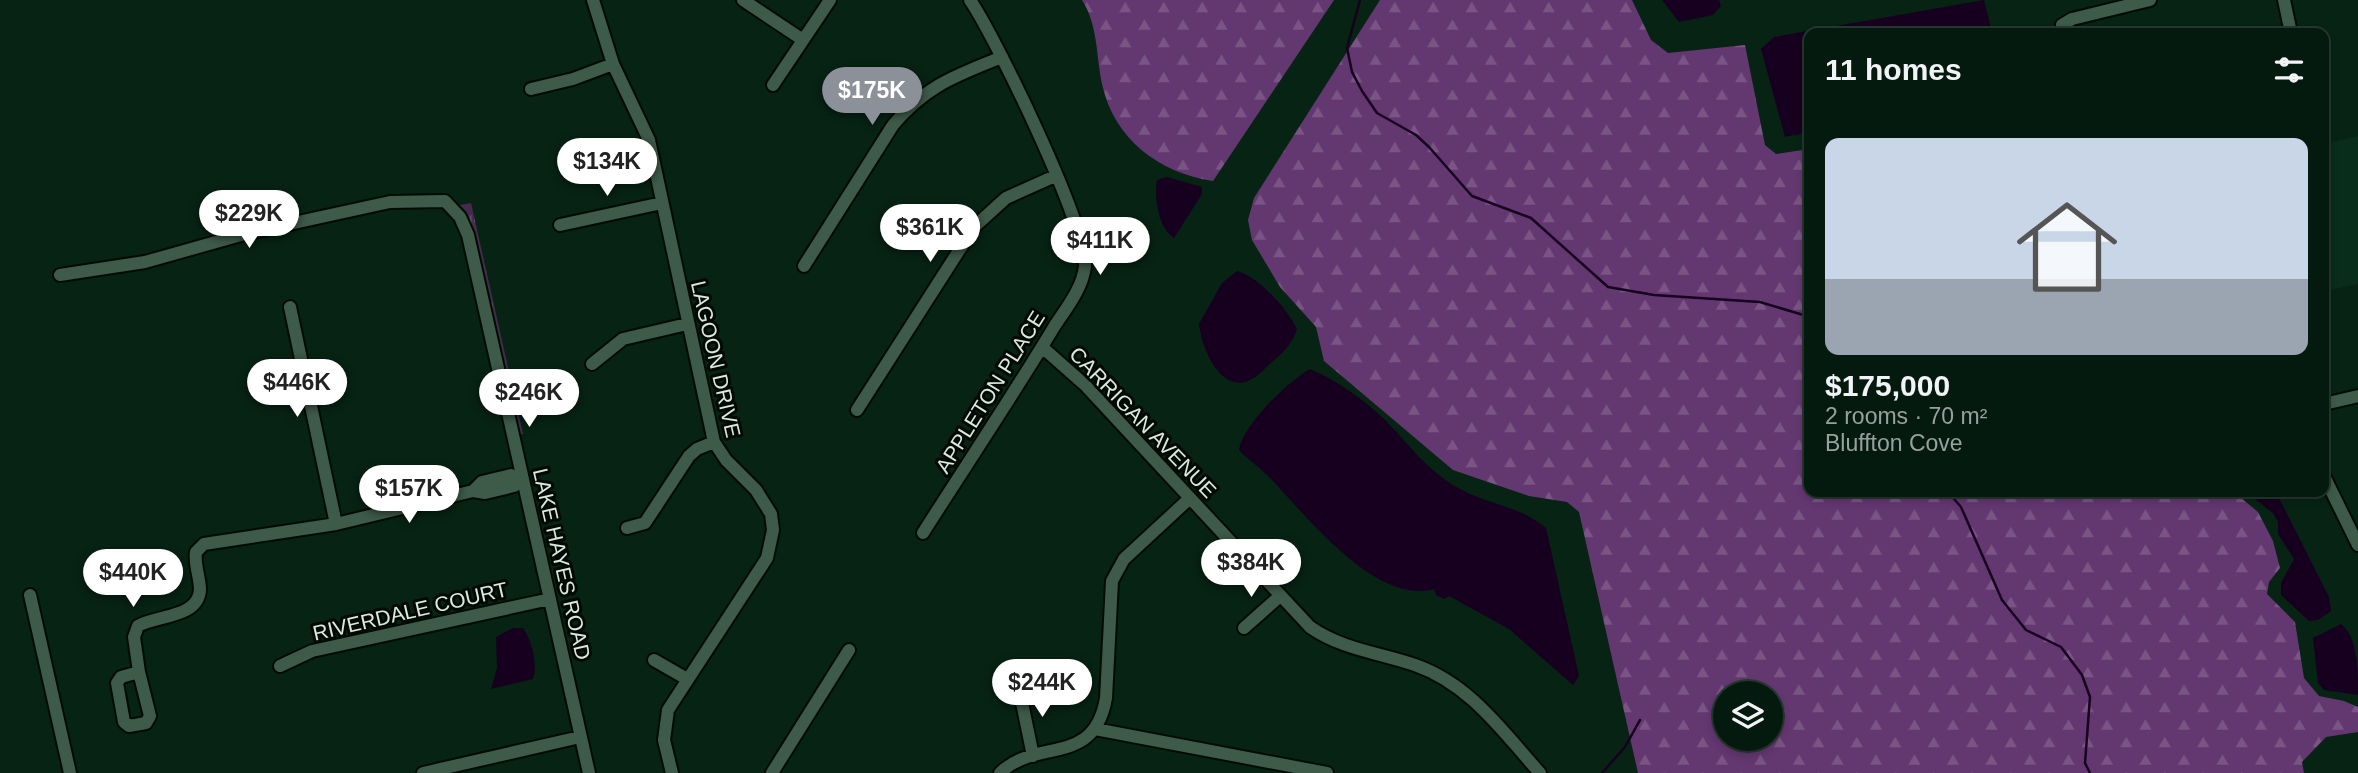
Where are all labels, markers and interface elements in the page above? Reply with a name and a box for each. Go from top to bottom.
icon: filters [2270,51,2308,89]
text: 11 homes [1825,53,1962,86]
pin: $175K [823,68,921,127]
text: $175K [838,77,906,103]
pin: $134K [558,138,656,198]
text: $134K [573,148,641,174]
icon: home [2004,184,2130,310]
pin: $229K [200,190,298,250]
text: $229K [215,200,283,226]
pin: $361K [881,204,979,264]
text: $361K [896,214,964,240]
pin: $411K [1051,218,1149,277]
text: $411K [1067,227,1133,253]
street label: LAGOON DRIVE [687,279,745,439]
street label: APPLETON PLACE [931,307,1049,477]
street label: CARRIGAN AVENUE [1065,342,1221,502]
pin: $446K [248,360,346,419]
text: $446K [263,369,331,395]
text: $175,000 [1825,369,1950,402]
pin: $246K [480,370,578,429]
text: $246K [495,379,563,405]
text: 2 rooms · 70 m² [1825,403,1987,429]
text: Bluffton Cove [1825,430,1963,456]
pin: $157K [360,466,458,525]
street label: LAKE HAYES ROAD [529,466,595,662]
text: $157K [375,475,443,501]
pin: $384K [1202,540,1300,599]
text: $384K [1217,549,1285,575]
pin: $440K [84,550,182,609]
text: $440K [99,559,167,585]
street label: RIVERDALE COURT [310,577,510,645]
pin: $244K [993,660,1091,719]
text: $244K [1008,669,1076,695]
map controls [1713,681,1783,751]
button: layers [1713,681,1783,751]

